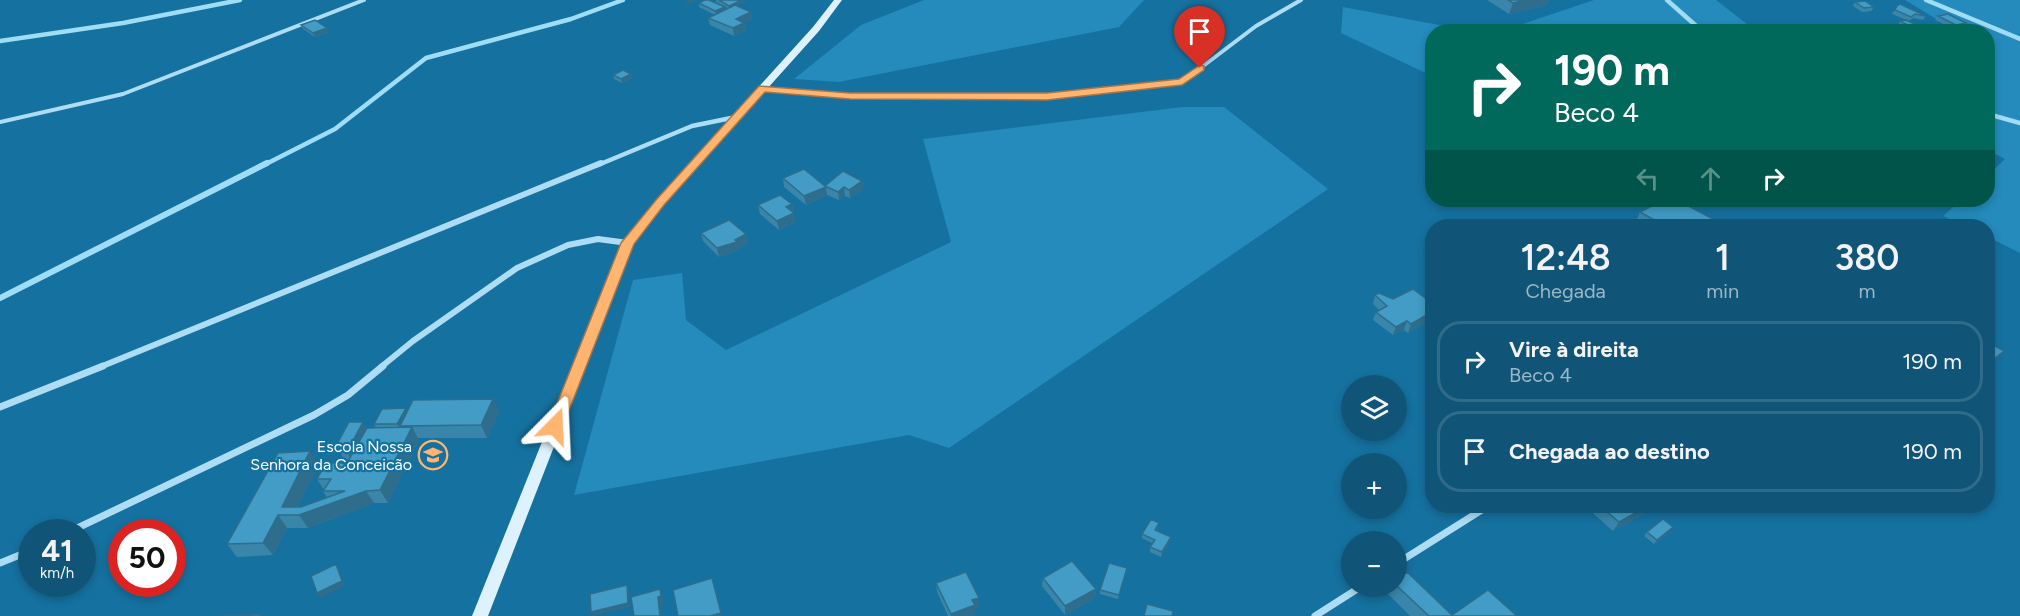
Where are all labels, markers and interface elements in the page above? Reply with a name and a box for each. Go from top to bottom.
pin [1174,6,1225,68]
icon: arrive [1183,15,1216,48]
text: 190 m [1554,45,1670,96]
icon: right [1455,48,1533,126]
text: Beco 4 [1554,96,1639,129]
icon: left [1631,162,1664,195]
icon: ahead [1694,162,1727,195]
icon: right [1757,162,1790,195]
text: 12:48 [1520,236,1611,279]
text: 1 [1715,236,1730,279]
text: 380 [1834,236,1900,279]
text: Chegada [1525,279,1606,303]
text: min [1706,279,1739,303]
text: m [1859,279,1876,303]
text: Vire à direita [1509,336,1639,363]
icon: right [1458,345,1491,378]
text: 190 m [1902,348,1962,375]
text: Beco 4 [1509,363,1572,387]
map controls [1341,375,1407,597]
button: layers [1341,375,1407,441]
position arrow [523,394,587,458]
icon: arrive [1458,435,1491,468]
place label: Escola Nossa Senhora da Conceicão [250,437,412,474]
text: Chegada ao destino [1509,438,1710,465]
text: 190 m [1902,438,1962,465]
school or university icon: Escola Nossa Senhora da Conceicão [417,439,449,471]
button: + [1341,453,1407,519]
speed limit sign: 50 [108,519,186,597]
button: − [1341,531,1407,597]
text: 41 [41,532,73,569]
text: km/h [40,564,74,582]

